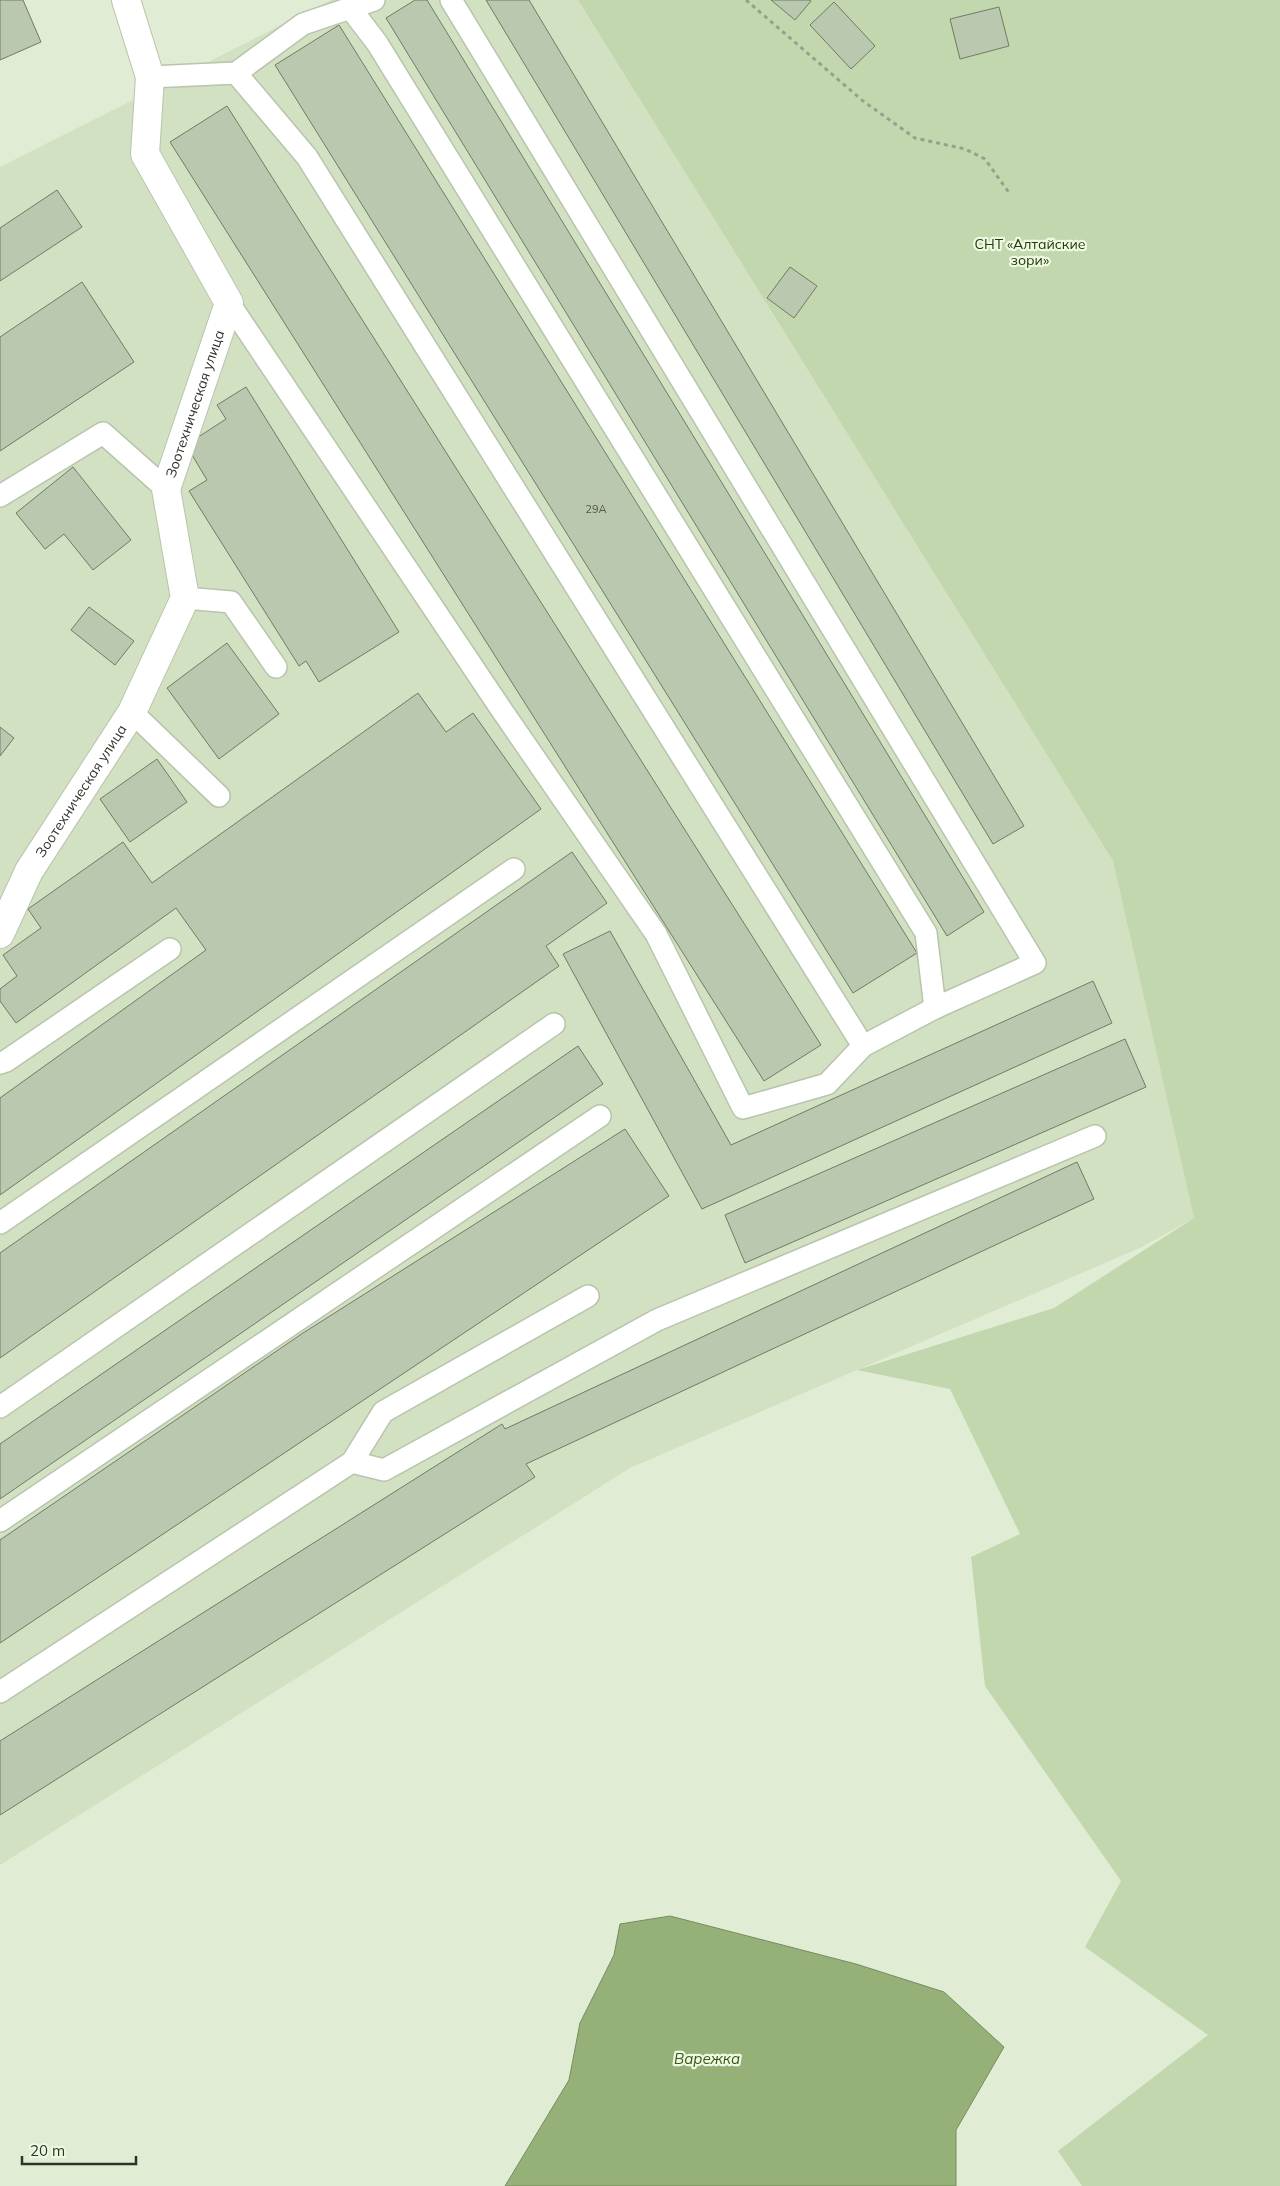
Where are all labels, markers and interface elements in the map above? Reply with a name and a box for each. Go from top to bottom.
park label: СНТ «Алтайские зори» [975,235,1086,269]
street label: Зоотехническая улица [161,328,228,480]
house number: 29А [585,502,607,516]
street label: Зоотехническая улица [31,721,131,861]
water label: Варежка [674,2049,740,2068]
scale bar [22,2134,136,2166]
text: 20 m [30,2141,65,2160]

